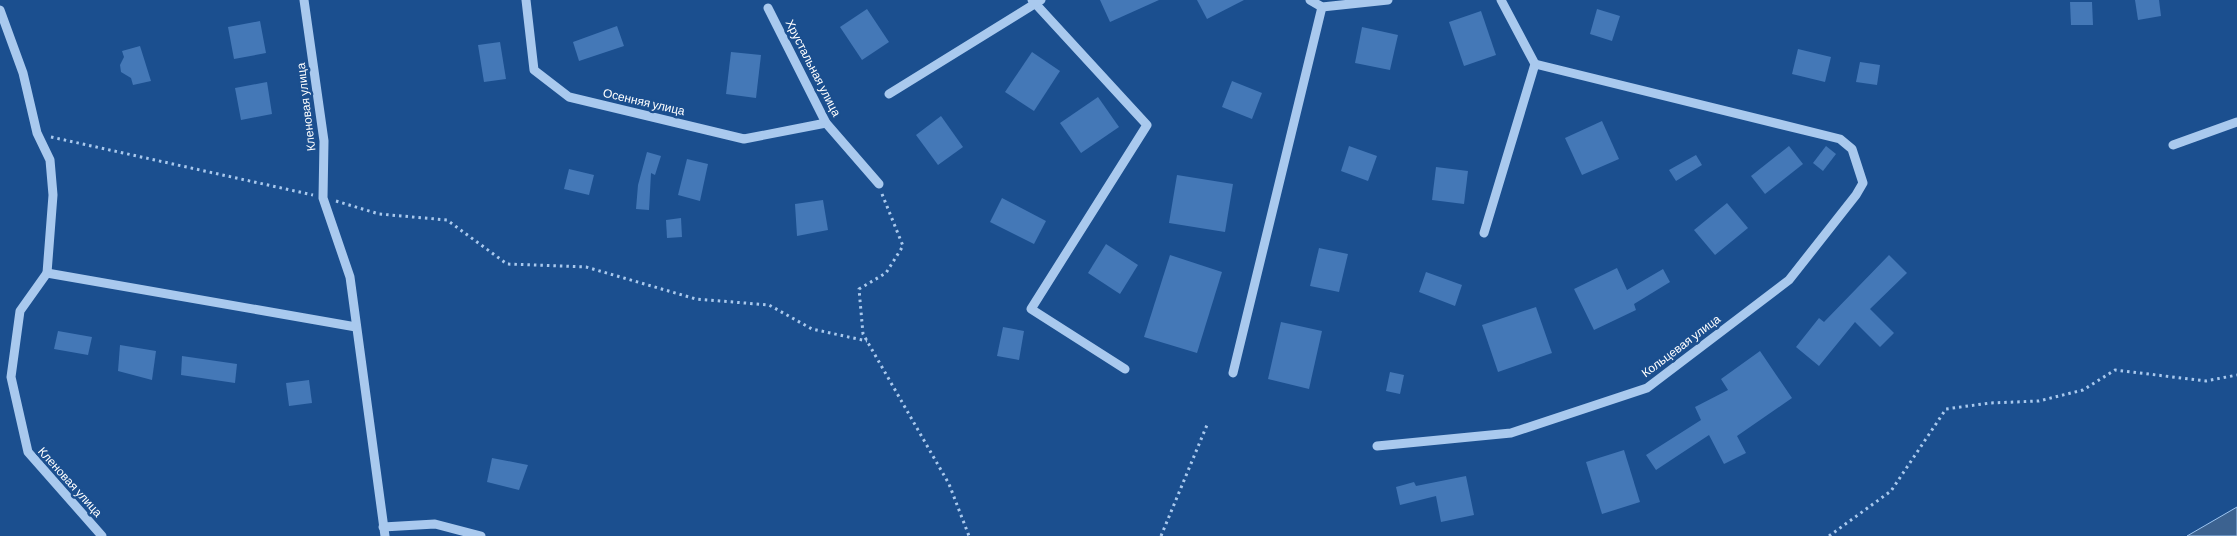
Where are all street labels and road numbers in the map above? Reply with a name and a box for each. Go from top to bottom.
street label: Хрустальная улица [782,17,845,119]
street label: Кленовая улица [293,62,318,152]
street label: Осенняя улица [602,85,687,118]
street label: Кольцевая улица [1638,311,1723,380]
street label: Кленовая улица [35,444,106,520]

